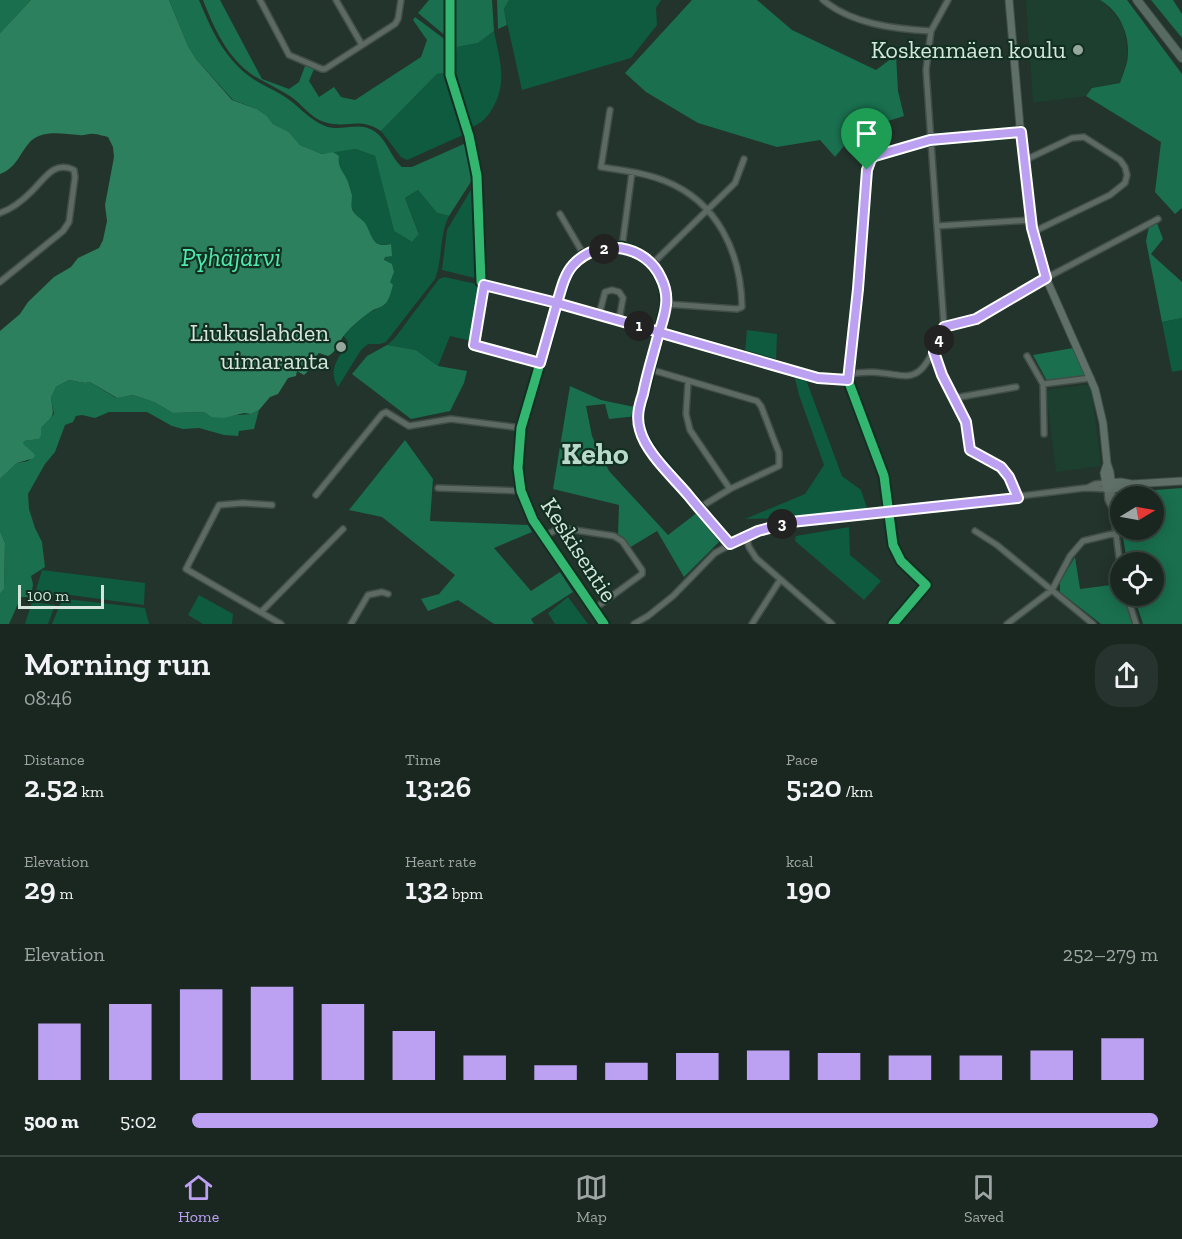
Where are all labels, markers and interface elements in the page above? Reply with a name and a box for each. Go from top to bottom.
place label: Koskenmäen koulu [871,35,1067,64]
marker: Koskenmäen koulu [1071,43,1085,57]
pin [841,108,892,170]
icon: arrive [850,117,883,150]
pin: 2 [589,234,619,264]
text: 2 [600,239,608,258]
water label: Pyhäjärvi [181,241,281,273]
pin: 1 [624,311,654,341]
text: 1 [636,316,642,335]
place label: Liukuslahden uimaranta [190,318,329,375]
pin: 4 [924,325,954,355]
text: 4 [934,330,944,349]
marker: Liukuslahden uimaranta [334,340,348,354]
district label: Keho [561,436,629,472]
north arrow [1110,486,1164,540]
map controls [1110,486,1164,606]
street label: Keskisentie [535,492,624,607]
pin: 3 [767,509,797,539]
text: 3 [778,514,786,533]
button: locate [1110,552,1164,606]
scale bar [18,582,104,610]
text: 100 m [27,586,69,605]
text: Morning run [24,644,210,683]
button: share [1095,644,1158,707]
text: 08:46 [24,686,72,710]
text: Distance [24,750,85,769]
text: Time [405,750,441,769]
text: Pace [786,750,818,769]
text: 2.52 [24,769,78,805]
text: 13:26 [405,769,471,805]
text: 5:20 [786,769,842,805]
text: km [78,782,104,801]
text: /km [842,782,873,801]
text: Elevation [24,852,89,871]
text: Heart rate [405,852,476,871]
text: kcal [786,852,813,871]
text: 29 [24,871,56,907]
text: 132 [405,871,448,907]
text: 190 [786,871,831,907]
text: m [56,884,73,903]
text: bpm [448,884,483,903]
text: Elevation [24,942,105,966]
text: 252–279 m [1063,942,1158,966]
text: 500 m [24,1109,79,1133]
text: 5:02 [120,1109,157,1133]
tab: Home [178,1171,219,1226]
tab: Map [575,1171,608,1226]
tab: Saved [964,1171,1004,1226]

